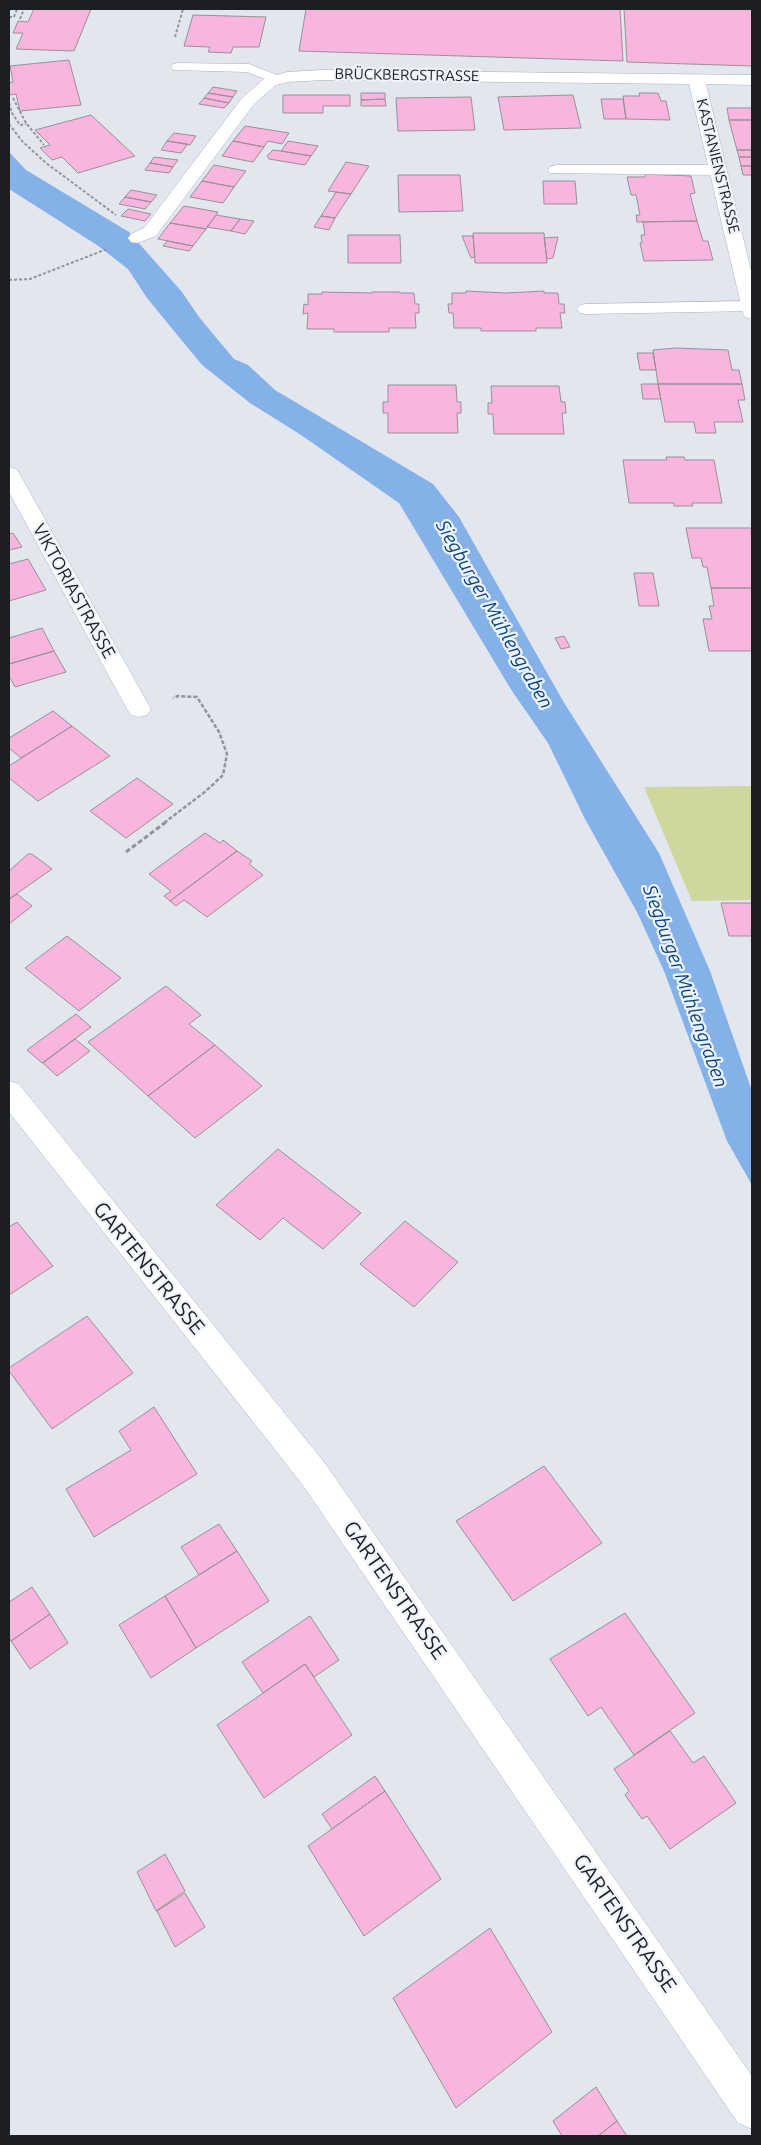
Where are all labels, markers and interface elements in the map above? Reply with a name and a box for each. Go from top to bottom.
street label: BRÜCKBERGSTRASSE [335,65,479,84]
street label: KASTANIENSTRASSE [693,97,743,235]
water label: Siegburger Mühlengraben [431,515,558,712]
street label: VIKTORIASTRASSE [30,520,120,661]
water label: Siegburger Mühlengraben [639,881,733,1090]
street label: GARTENSTRASSE [89,1196,210,1338]
street label: GARTENSTRASSE [339,1516,452,1663]
street label: GARTENSTRASSE [569,1849,682,1996]

